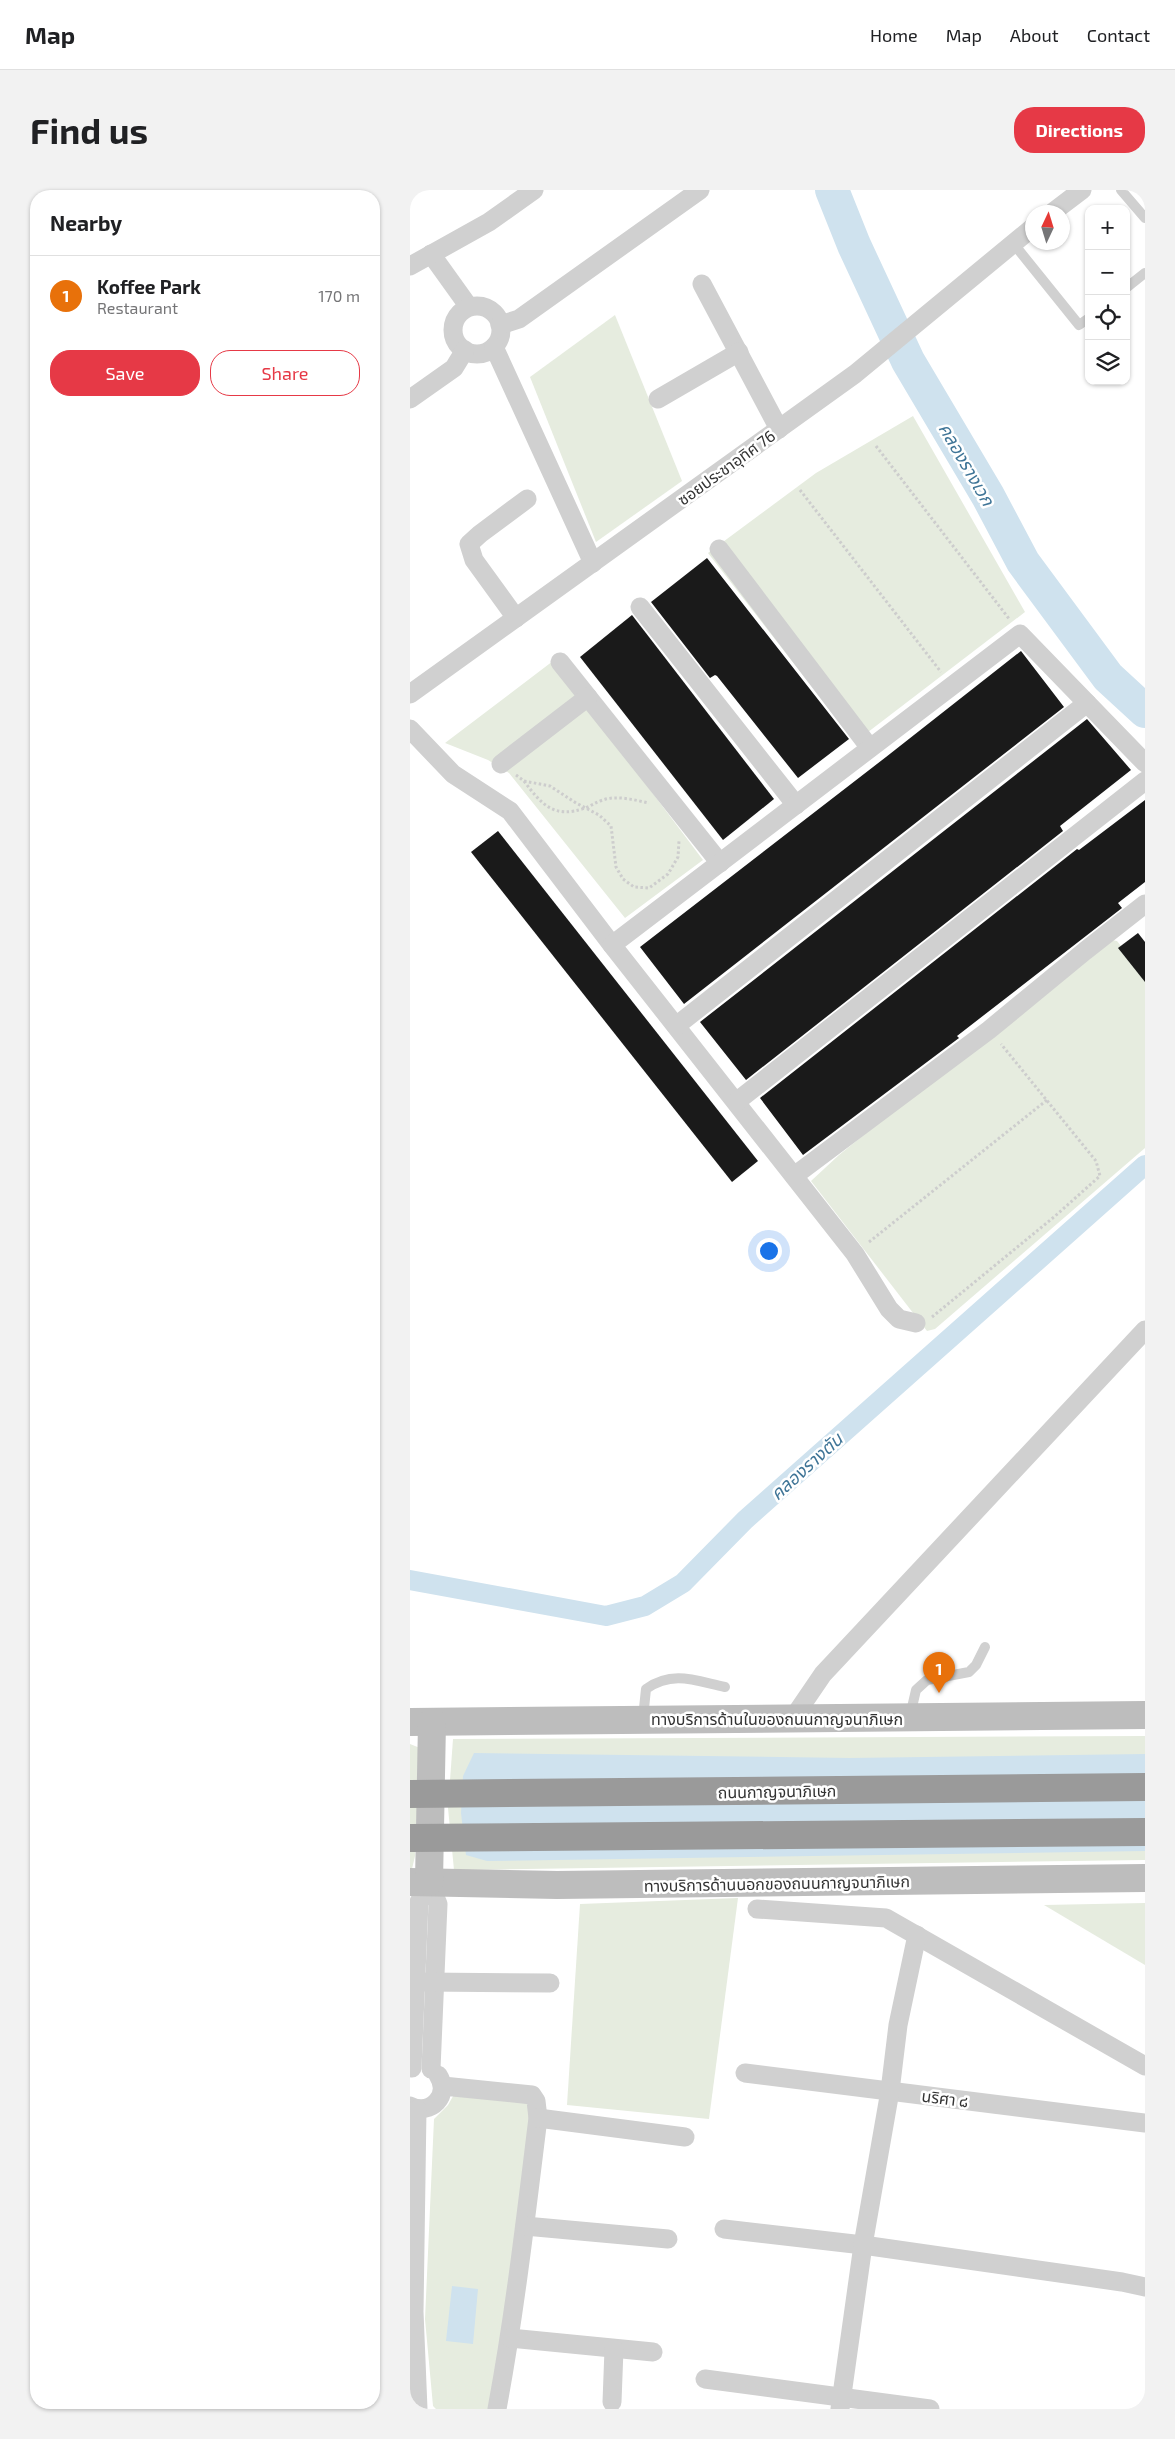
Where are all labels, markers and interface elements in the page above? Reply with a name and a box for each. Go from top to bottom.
text: Map [25,20,75,49]
text: Home [870,24,918,46]
text: Map [946,24,982,46]
text: About [1010,24,1059,46]
text: Contact [1087,24,1150,46]
button: Directions [1014,107,1145,153]
text: Find us [30,109,148,151]
north arrow [1025,205,1070,250]
map controls [1085,205,1130,385]
button: + [1085,205,1130,250]
text: Nearby [50,210,122,235]
button: − [1085,250,1130,295]
text: Koffee Park [97,275,201,298]
text: 1 [63,286,69,305]
text: 170 m [318,286,360,305]
button: locate [1085,295,1130,340]
text: Restaurant [97,298,178,317]
button: layers [1085,340,1130,385]
button: Save [50,350,200,396]
button: Share [210,350,360,396]
water label: คลองรางเวก [935,419,1000,510]
street label: ซอยประชาอุทิศ 76 [674,425,779,509]
your location [756,1238,782,1264]
water label: คลองรางตัน [765,1427,847,1504]
pin: 1 [923,1652,955,1693]
street label: ทางบริการด้านในของถนนกาญจนาภิเษก [651,1709,903,1728]
street label: ถนนกาญจนาภิเษก [717,1780,837,1802]
street label: ทางบริการด้านนอกของถนนกาญจนาภิเษก [644,1871,910,1895]
street label: นริศา ๘ [921,2086,969,2110]

